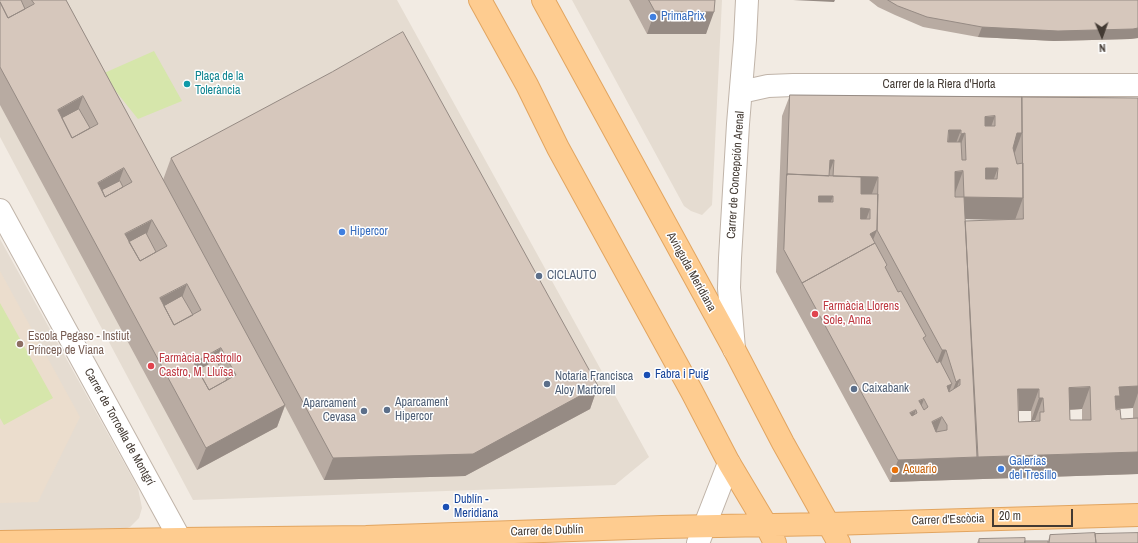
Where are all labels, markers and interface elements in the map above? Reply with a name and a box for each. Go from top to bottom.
place label: PrimaPrix [661,10,705,24]
marker: PrimaPrix [648,12,658,22]
north arrow [1082,16,1122,56]
text: N [1099,41,1106,55]
place label: Plaça de la Tolerància [195,70,244,98]
street label: Carrer de la Riera d'Horta [883,78,995,92]
marker: Plaça de la Tolerància [182,79,192,89]
street label: Carrer de Concepción Arenal [724,111,748,239]
place label: Hipercor [350,225,388,239]
marker: Hipercor [337,227,347,237]
street label: Avinguda Meridiana [663,230,719,314]
place label: CICLAUTO [547,269,597,283]
marker: CICLAUTO [534,271,544,281]
place label: Farmàcia Llorens Sole, Anna [823,300,899,328]
marker: Farmàcia Llorens Sole, Anna [810,309,820,319]
place label: Escola Pegaso - Instiut Príncep de Viana [28,330,129,358]
marker: Escola Pegaso - Instiut Príncep de Viana [15,339,25,349]
place label: Farmàcia Rastrollo Castro, M. Lluïsa [159,352,242,380]
marker: Farmàcia Rastrollo Castro, M. Lluïsa [146,361,156,371]
street label: Carrer de Torroella de Montgrí [81,366,157,488]
place label: Fabra i Puig [655,368,709,382]
place label: Notaría Francisca Aloy Martorell [555,370,633,398]
marker: Fabra i Puig [642,370,652,380]
marker: Notaría Francisca Aloy Martorell [542,379,552,389]
place label: Caixabank [862,382,909,396]
marker: Caixabank [849,384,859,394]
place label: Aparcament Hipercor [395,396,448,424]
place label: Aparcament Cevasa [303,397,356,425]
marker: Aparcament Hipercor [382,405,392,415]
marker: Aparcament Cevasa [359,406,369,416]
place label: Galerías del Tresillo [1009,455,1057,483]
place label: Acuario [903,463,937,477]
marker: Galerías del Tresillo [996,464,1006,474]
marker: Acuario [890,465,900,475]
place label: Dublín - Meridiana [454,493,498,521]
scale bar [994,501,1075,527]
marker: Dublín - Meridiana [441,502,451,512]
text: 20 m [999,508,1021,524]
street label: Carrer d'Escòcia [911,512,985,528]
street label: Carrer de Dublín [510,523,584,539]

